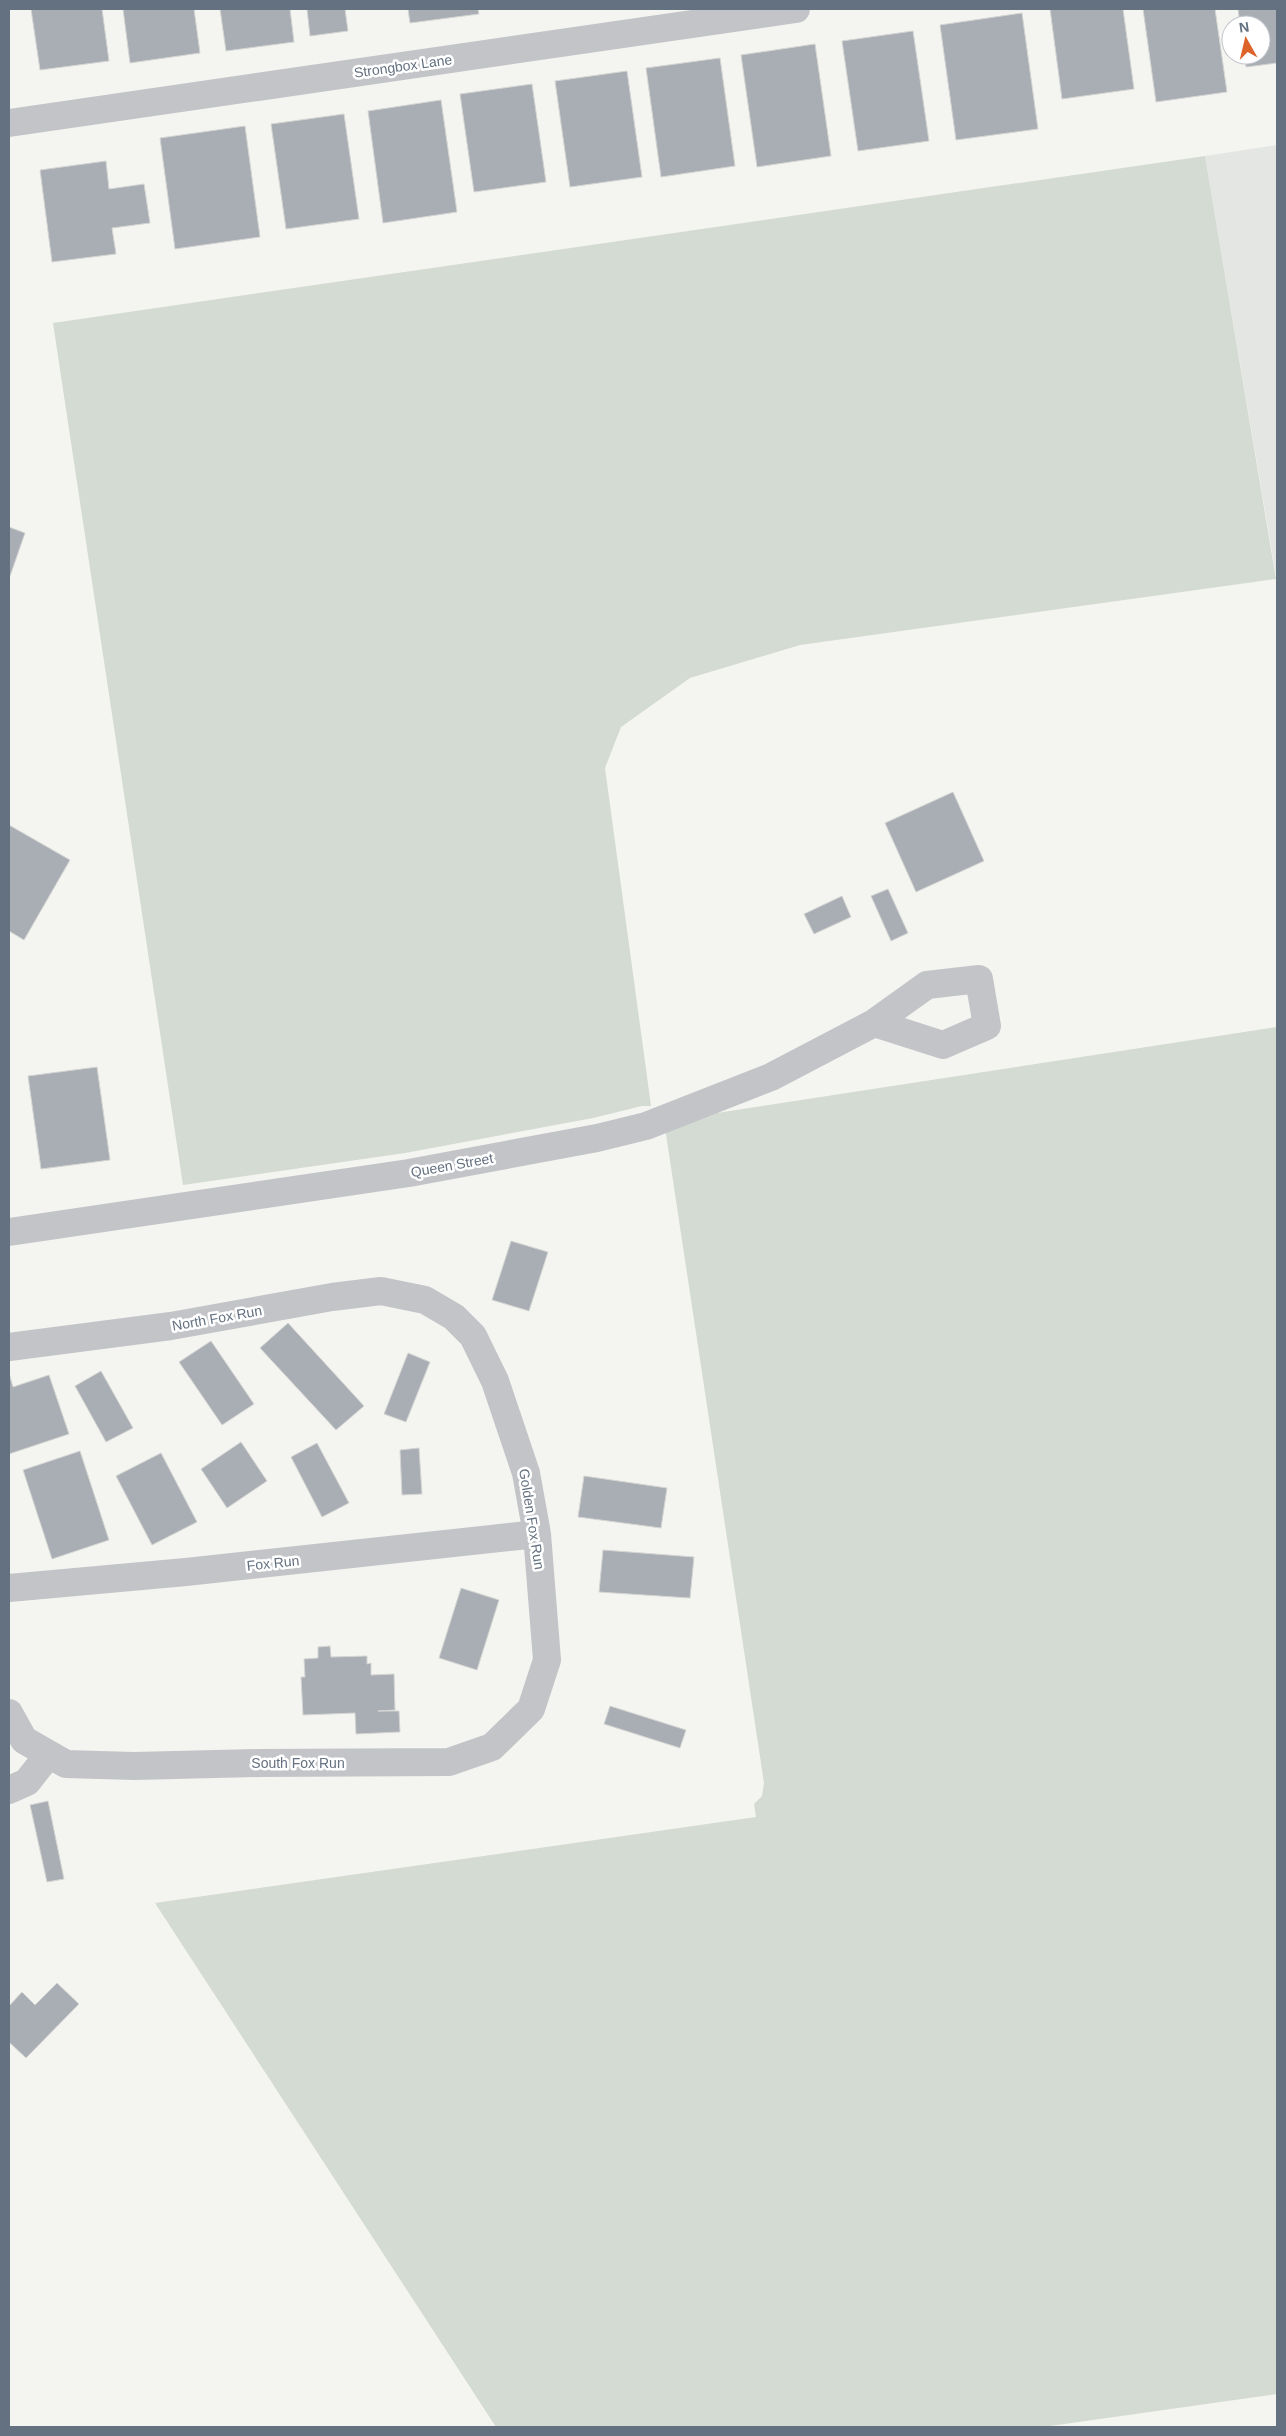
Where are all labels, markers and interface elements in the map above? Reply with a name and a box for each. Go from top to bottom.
north arrow [1221,15,1271,65]
text: N [1238,18,1250,36]
street label: Strongbox Lane [353,51,453,81]
street label: Queen Street [410,1150,495,1180]
street label: North Fox Run [171,1302,263,1334]
street label: Golden Fox Run [516,1467,548,1571]
street label: Fox Run [246,1552,300,1574]
street label: South Fox Run [251,1755,345,1771]

